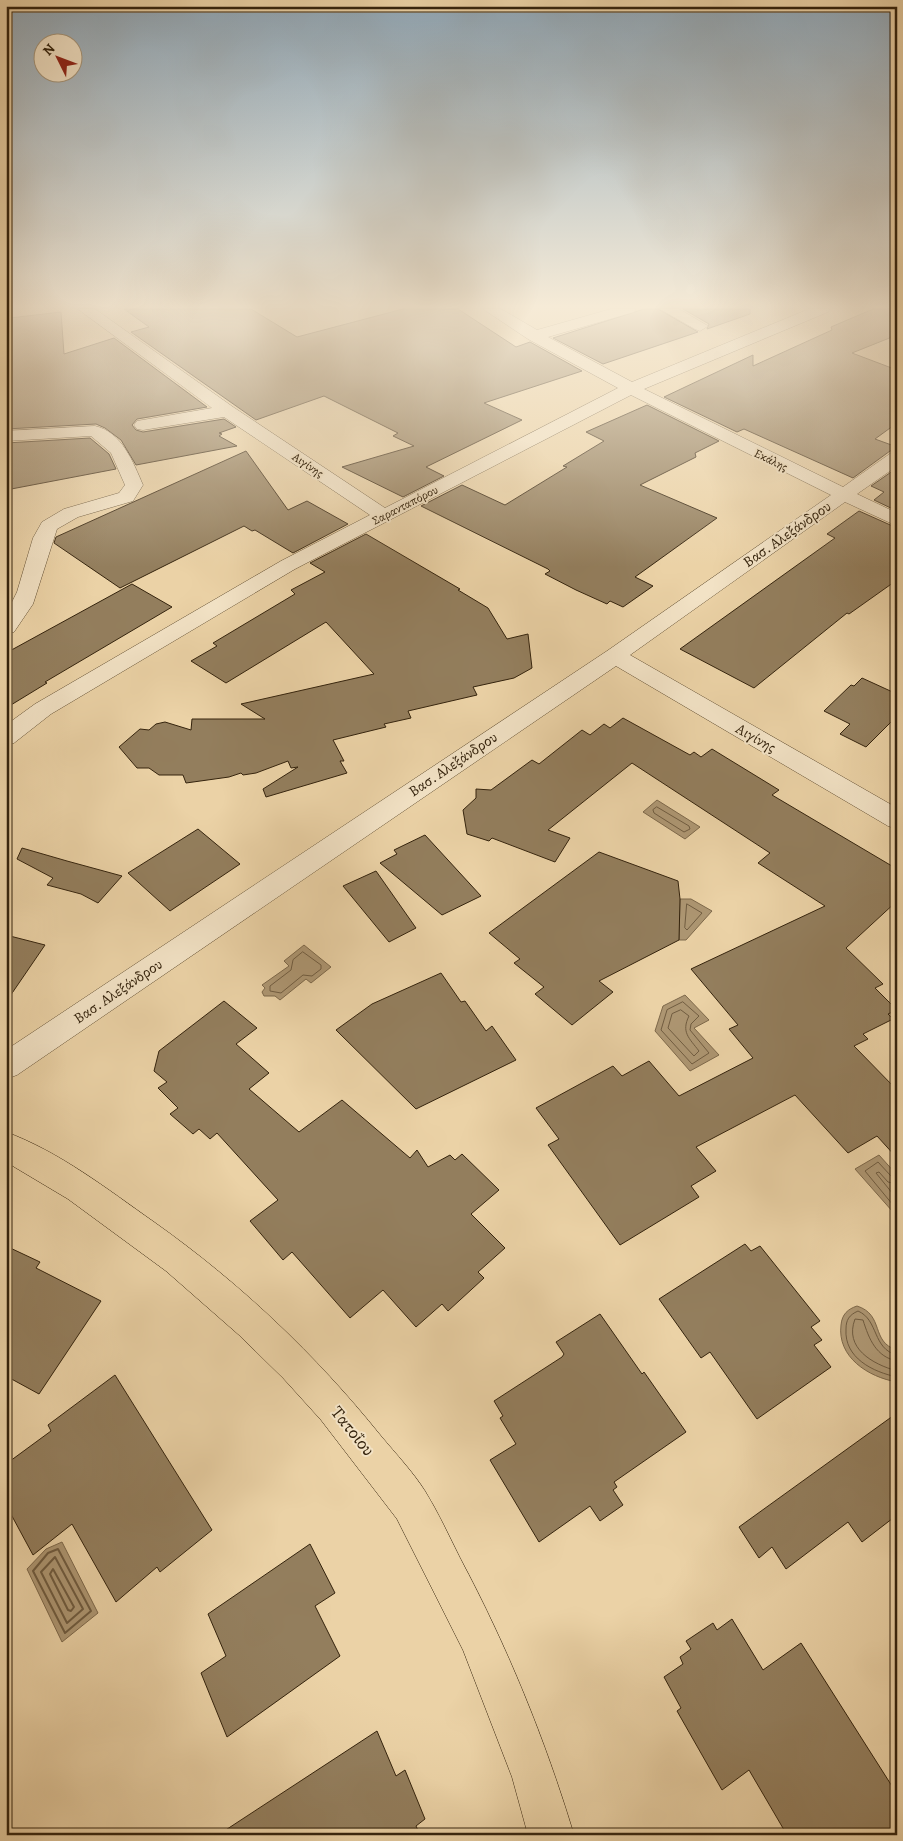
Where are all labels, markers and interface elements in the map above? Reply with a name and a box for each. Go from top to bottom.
north arrow [32,32,82,82]
text: N [38,39,59,60]
street label: Εκάλης [752,445,790,475]
street label: Αιγίνης [288,448,327,481]
street label: Σαρανταπόρου [369,481,441,529]
street label: Βασ. Αλεξάνδρου [739,496,835,572]
street label: Αιγίνης [731,718,780,757]
street label: Βασ. Αλεξάνδρου [405,727,501,801]
street label: Βασ. Αλεξάνδρου [70,954,166,1028]
street label: Τατοΐου [325,1401,381,1461]

